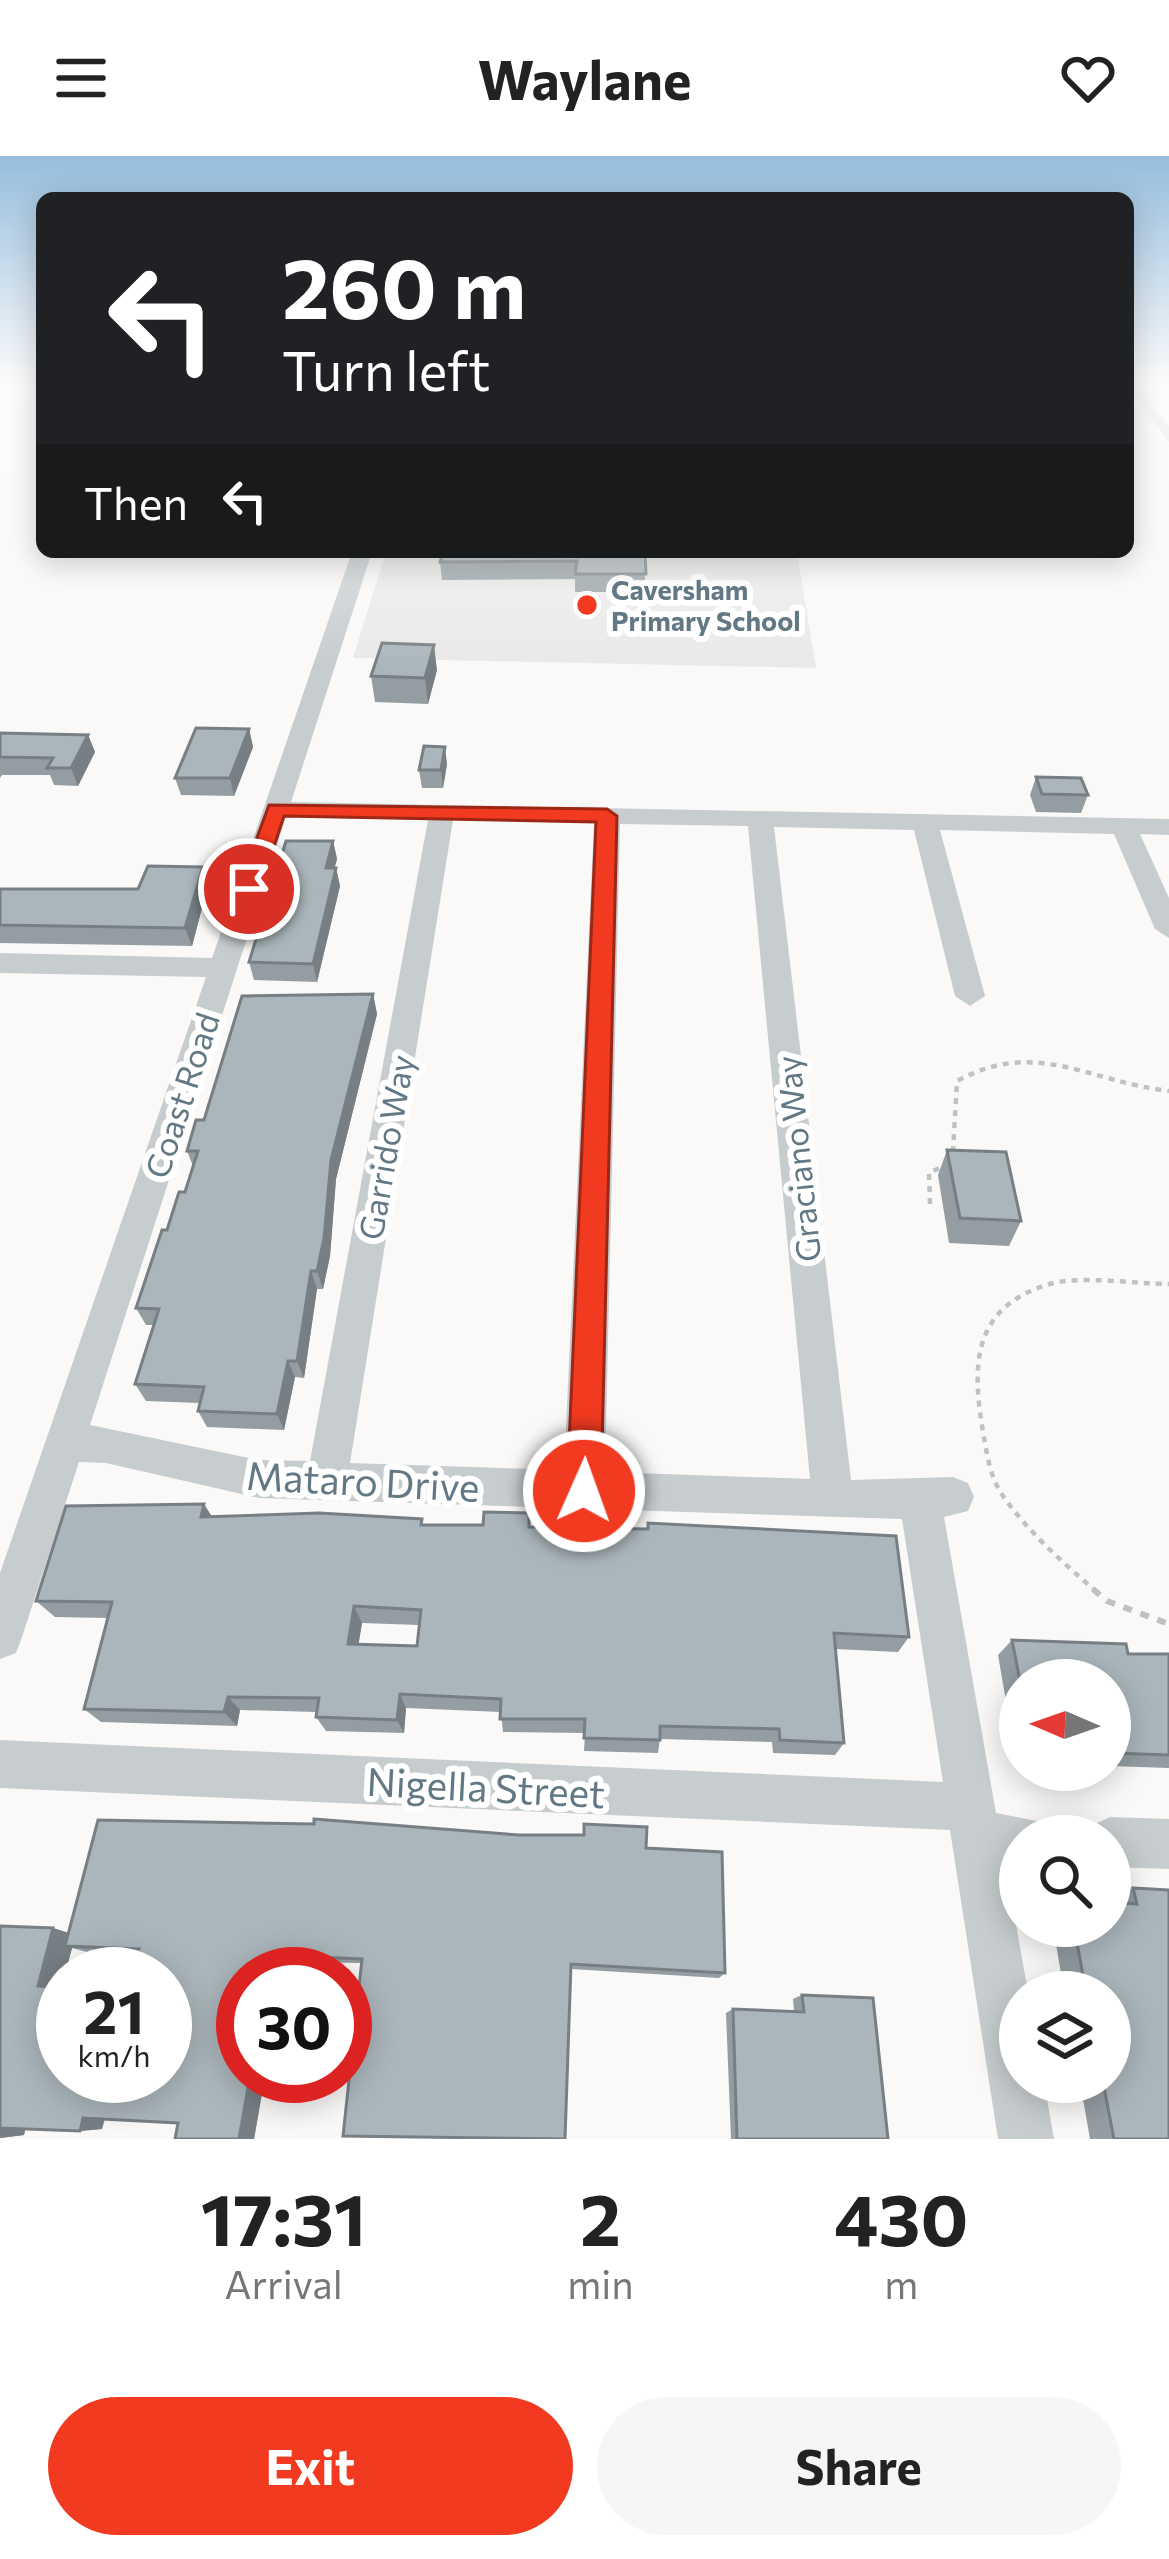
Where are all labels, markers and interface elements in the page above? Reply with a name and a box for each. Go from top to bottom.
icon: menu [48,45,114,111]
text: Waylane [478,45,691,111]
icon: heart [1055,45,1121,111]
text: 260 m [282,234,526,336]
icon: left [84,240,240,396]
text: Turn left [282,336,490,402]
icon: left [212,468,278,534]
text: Then [84,474,188,529]
place label: Caversham Primary School [611,573,801,637]
marker: Caversham Primary School [574,592,600,618]
pin [198,838,300,940]
icon: arrive [216,856,282,922]
street label: Coast Road [135,1007,227,1183]
street label: Garrido Way [349,1051,421,1243]
street label: Graciano Way [766,1054,828,1264]
position arrow [521,1428,647,1554]
street label: Mataro Drive [245,1450,481,1510]
north arrow [999,1659,1131,1791]
map controls [999,1659,1131,2103]
street label: Nigella Street [366,1756,606,1816]
button: search [999,1815,1131,1947]
speed limit sign: 30 [216,1947,372,2103]
button: layers [999,1971,1131,2103]
text: 21 [83,1973,145,2046]
text: km/h [78,2036,150,2073]
text: 17:31 [201,2173,366,2261]
text: 2 [580,2173,621,2261]
text: 430 [834,2173,968,2261]
text: Arrival [225,2259,343,2307]
text: min [567,2259,634,2307]
text: m [884,2259,918,2307]
button: Exit [48,2397,573,2535]
button: Share [597,2397,1121,2535]

